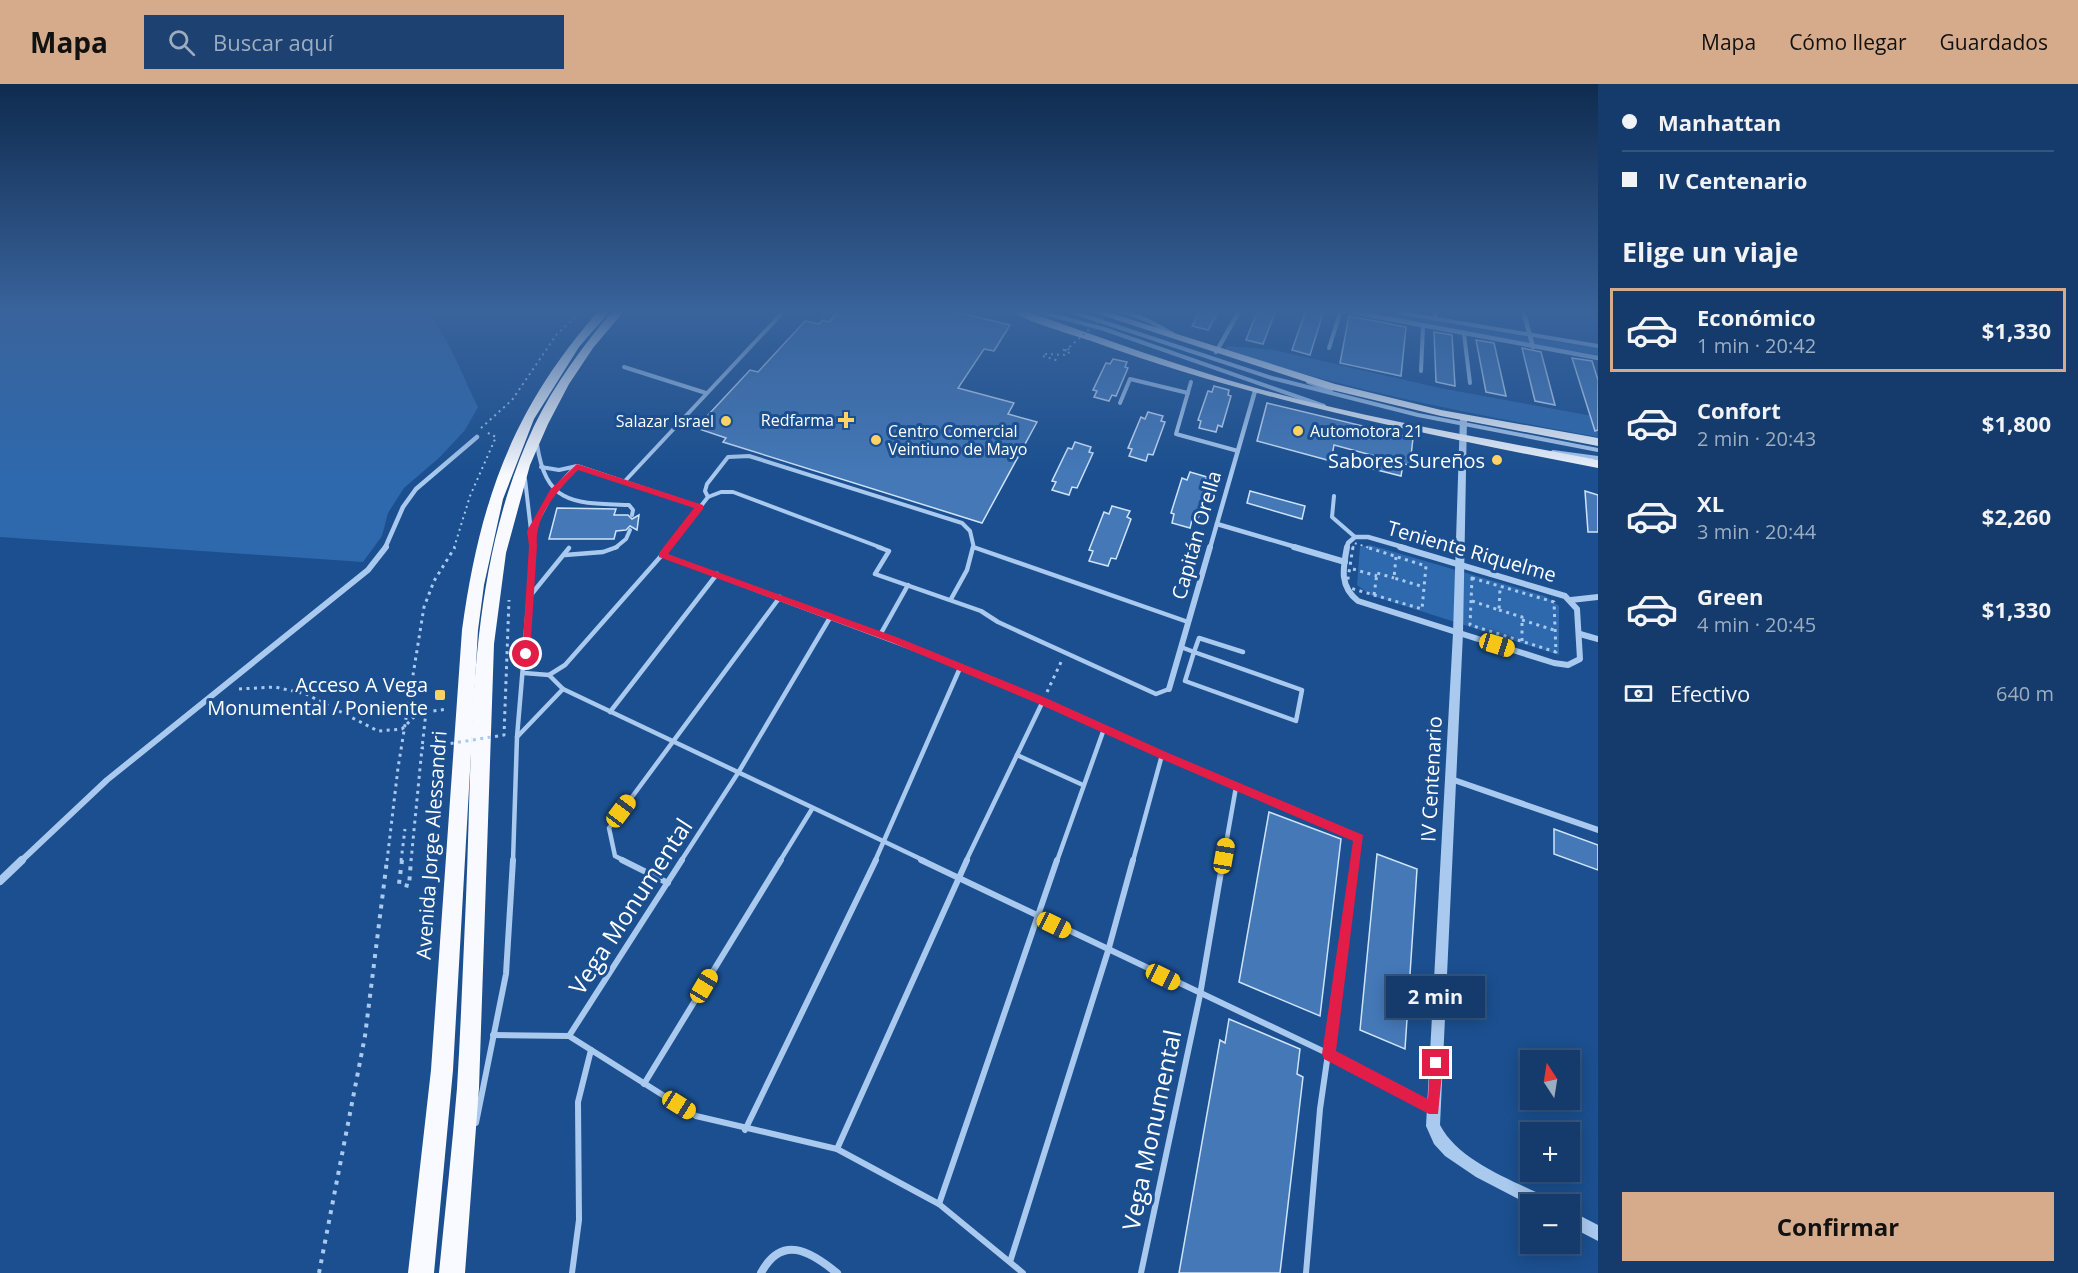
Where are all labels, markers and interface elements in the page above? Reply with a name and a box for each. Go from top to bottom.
search box [144,15,564,69]
text: Mapa [30,23,108,61]
icon: search [165,26,198,59]
text: Buscar aquí [213,27,333,57]
text: Mapa [1701,28,1756,56]
text: Cómo llegar [1789,28,1907,56]
text: Guardados [1940,28,2048,56]
text: Manhattan [1658,107,1781,137]
text: IV Centenario [1658,165,1807,195]
text: Elige un viaje [1622,233,1798,270]
text: Económico [1697,302,1816,332]
icon: car [1625,303,1679,357]
text: $1,330 [1982,315,2051,345]
text: 1 min · 20:42 [1697,332,1816,359]
text: Confort [1697,395,1781,425]
icon: car [1625,396,1679,450]
text: $1,800 [1982,408,2051,438]
place label: Redfarma [761,409,834,431]
place label: Salazar Israel [616,410,714,432]
marker: Redfarma [839,413,853,427]
marker: Salazar Israel [719,414,733,428]
place label: Centro Comercial Veintiuno de Mayo [888,420,1027,460]
place label: Automotora 21 [1310,420,1423,442]
marker: Automotora 21 [1291,424,1305,438]
text: 2 min · 20:43 [1697,425,1816,452]
marker: Centro Comercial Veintiuno de Mayo [869,433,883,447]
place label: Sabores Sureños [1328,447,1485,474]
marker: Sabores Sureños [1490,453,1504,467]
street label: Capitán Orella [1165,467,1227,603]
text: XL [1697,488,1724,518]
icon: car [1625,489,1679,543]
text: $2,260 [1982,501,2051,531]
street label: Teniente Riquelme [1384,514,1560,588]
text: 3 min · 20:44 [1697,518,1816,545]
text: Green [1697,581,1763,611]
icon: car [1625,582,1679,636]
text: $1,330 [1982,594,2051,624]
text: 4 min · 20:45 [1697,611,1816,638]
car [1477,631,1517,659]
route start [512,640,539,667]
place label: Acceso A Vega Monumental / Poniente [207,671,428,721]
icon: cash [1622,677,1655,710]
text: Efectivo [1670,678,1750,708]
text: 640 m [1996,680,2054,707]
marker: Acceso A Vega Monumental / Poniente [433,688,447,702]
street label: IV Centenario [1414,715,1448,843]
street label: Avenida Jorge Alessandri [410,730,452,960]
car [603,791,639,831]
street label: Vega Monumental [561,811,699,1001]
car [1212,837,1236,875]
car [1034,909,1074,941]
car [1143,961,1183,993]
car [687,966,721,1006]
callout: 2 min [1386,976,1486,1018]
text: 2 min [1408,983,1463,1010]
street label: Vega Monumental [1114,1027,1188,1233]
route end [1422,1049,1449,1076]
north arrow [1520,1050,1580,1110]
map controls [1520,1050,1580,1254]
car [659,1088,699,1122]
button: + [1520,1122,1580,1182]
button: Confirmar [1622,1192,2054,1261]
button: − [1520,1194,1580,1254]

